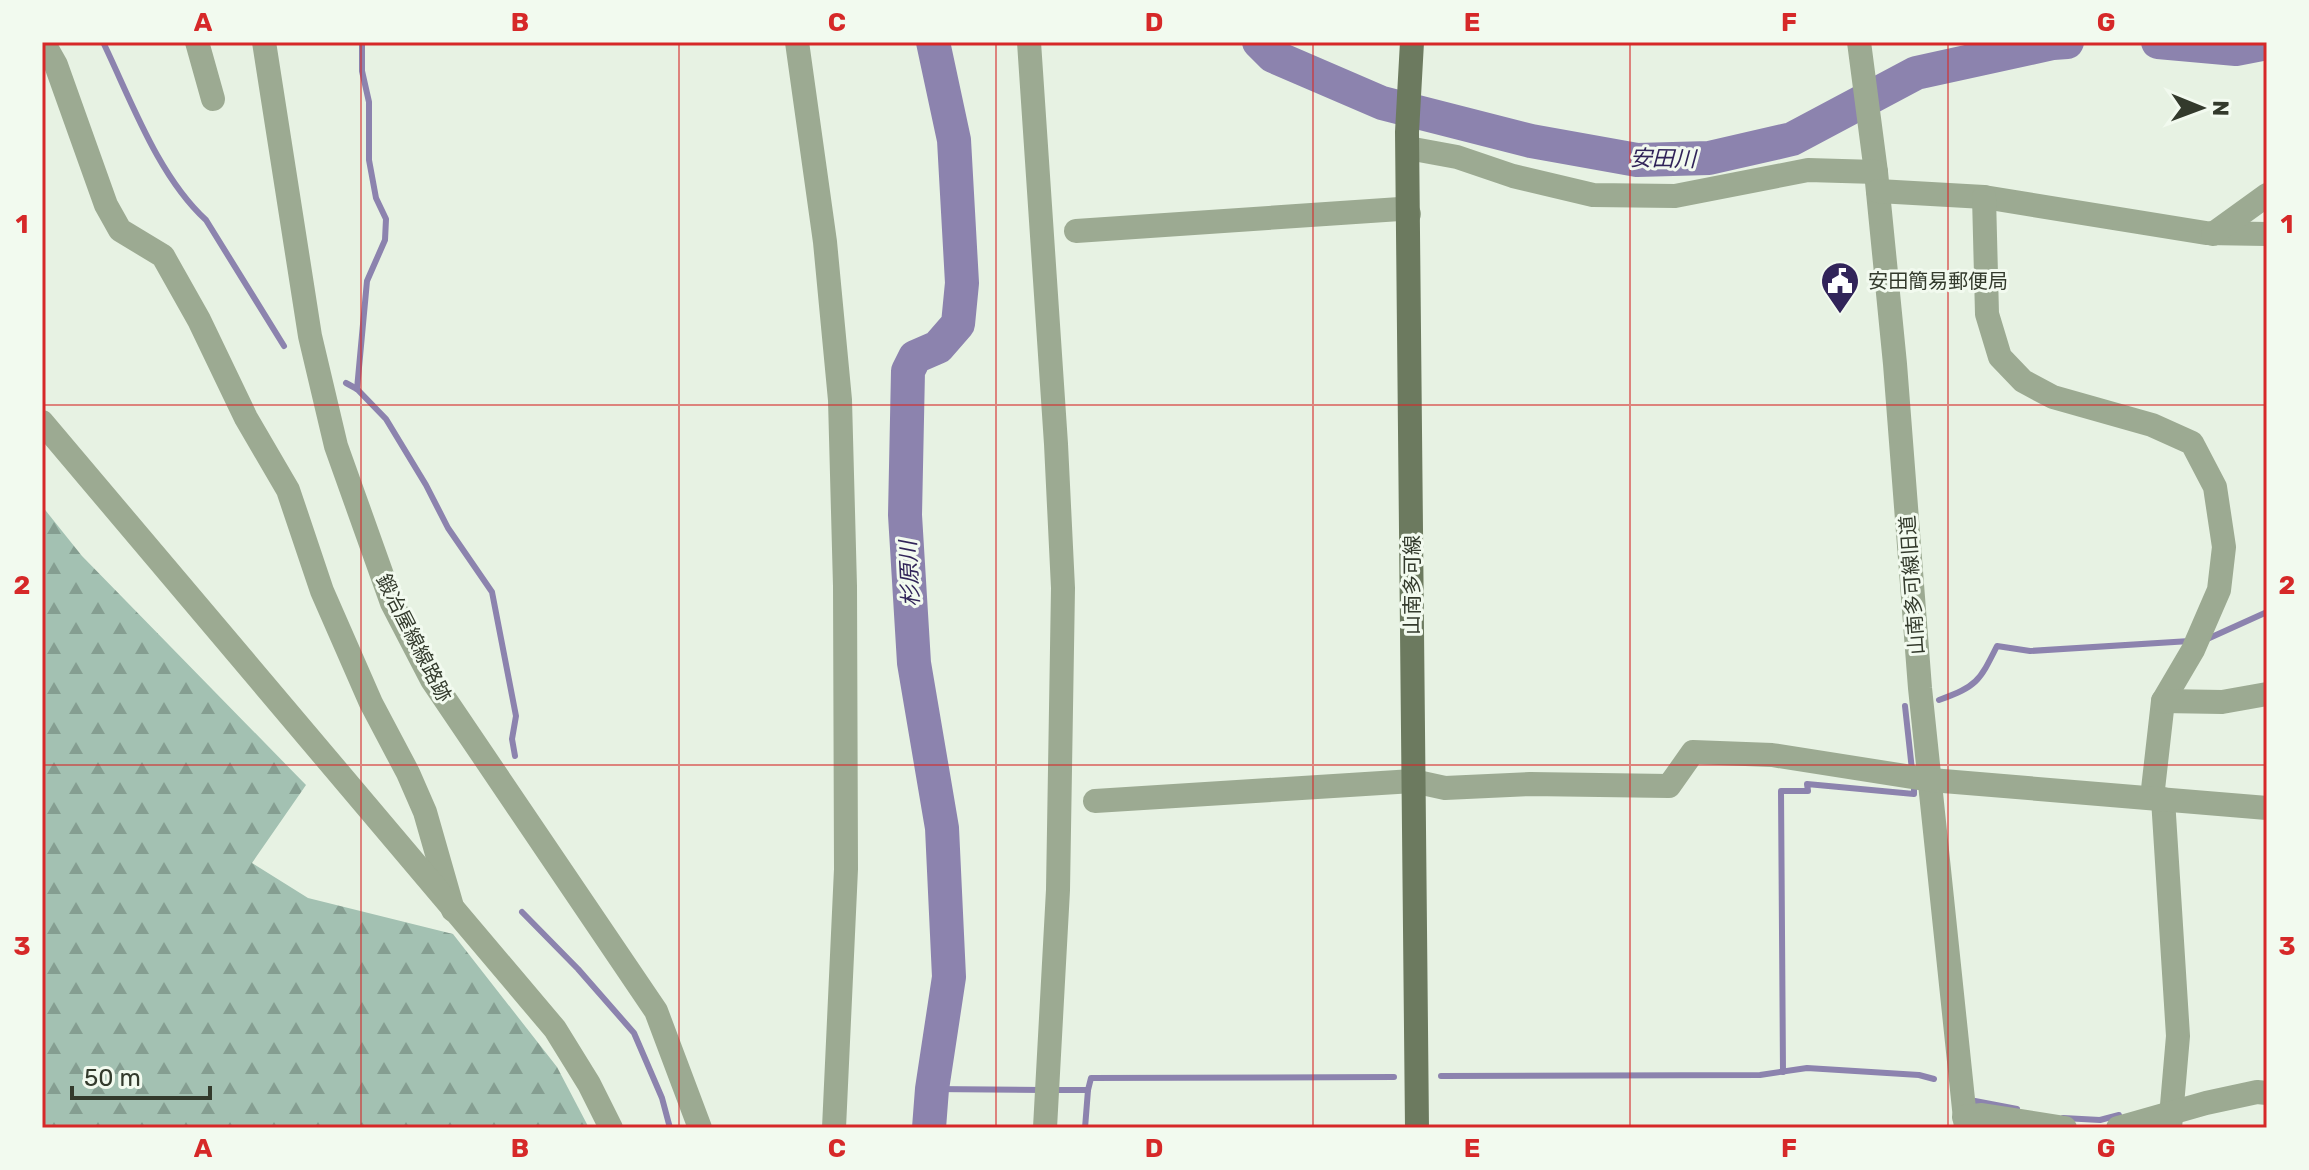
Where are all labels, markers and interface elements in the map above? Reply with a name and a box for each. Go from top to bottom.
text: A [194,7,213,38]
text: B [511,7,529,38]
text: C [828,7,846,38]
text: D [1145,7,1163,38]
text: E [1464,7,1480,38]
text: F [1781,7,1797,38]
text: G [2097,7,2115,38]
north arrow [2161,68,2241,148]
text: N [2207,100,2234,116]
water label: 安田川 [1630,144,1698,173]
text: 1 [16,209,28,240]
text: 1 [2281,209,2293,240]
public building icon: 安田簡易郵便局 [1819,260,1861,315]
place label: 安田簡易郵便局 [1868,269,2008,293]
street label: 山南多可線旧道 [1895,514,1929,656]
street label: 山南多可線 [1400,535,1424,635]
water label: 杉原川 [894,538,925,608]
text: 2 [14,570,30,601]
street label: 鍛冶屋線線路跡 [372,570,456,706]
text: 2 [2279,570,2295,601]
text: 3 [13,931,31,962]
text: 3 [2278,931,2296,962]
scale bar [72,1050,210,1100]
text: 50 m [84,1064,141,1092]
text: A [194,1133,213,1164]
text: B [511,1133,529,1164]
text: C [828,1133,846,1164]
text: D [1145,1133,1163,1164]
text: E [1464,1133,1480,1164]
text: F [1781,1133,1797,1164]
text: G [2097,1133,2115,1164]

